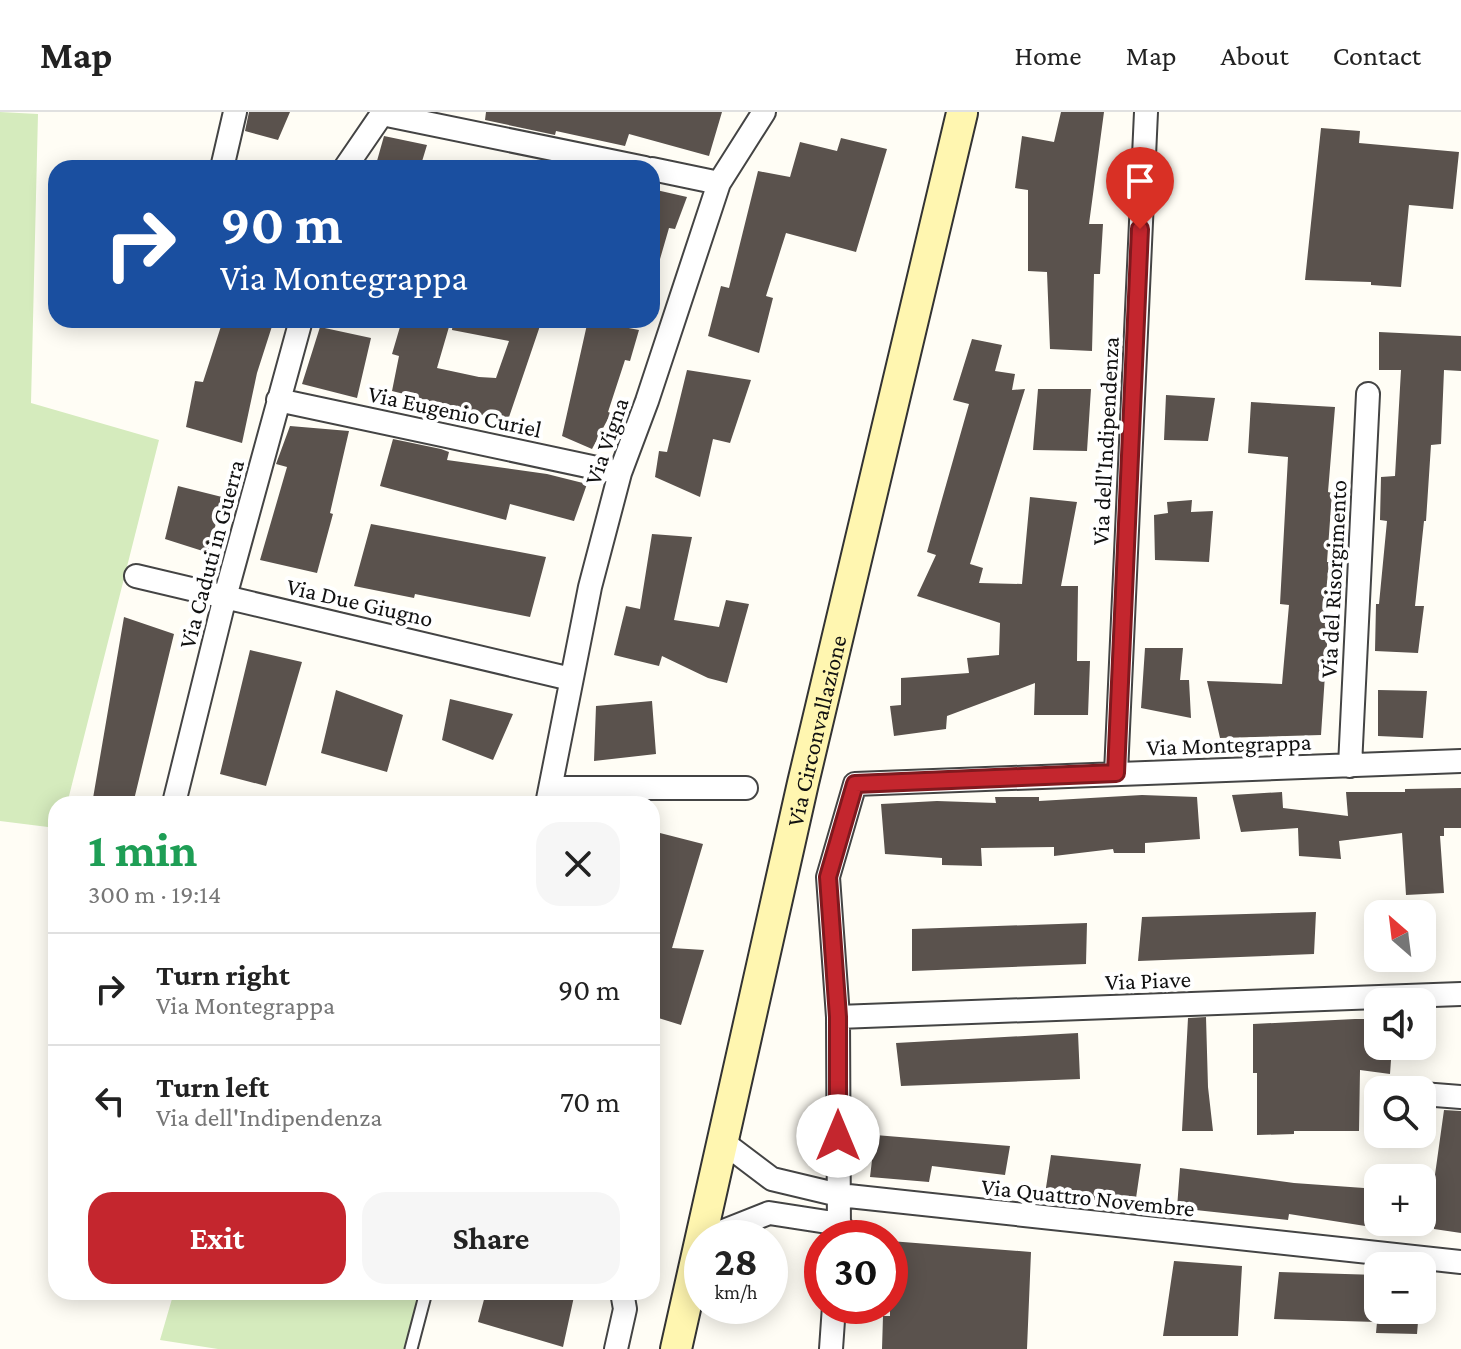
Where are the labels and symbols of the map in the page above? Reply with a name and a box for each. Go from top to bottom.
pin [1106,147,1174,229]
street label: Via dell'Indipendenza [1086,336,1124,546]
street label: Via Eugenio Curiel [366,379,544,443]
street label: Via Vigna [579,394,633,488]
street label: Via Caduti in Guerra [173,457,249,651]
street label: Via del Risorgimento [1314,479,1352,679]
street label: Via Due Giugno [284,572,436,632]
street label: Via Circonvallazione [780,632,851,829]
street label: Via Montegrappa [1146,728,1312,760]
north arrow [1364,900,1436,972]
street label: Via Piave [1105,965,1191,995]
position arrow [796,1094,880,1178]
street label: Via Quattro Novembre [980,1172,1196,1222]
speed limit sign: 30 [804,1220,908,1324]

